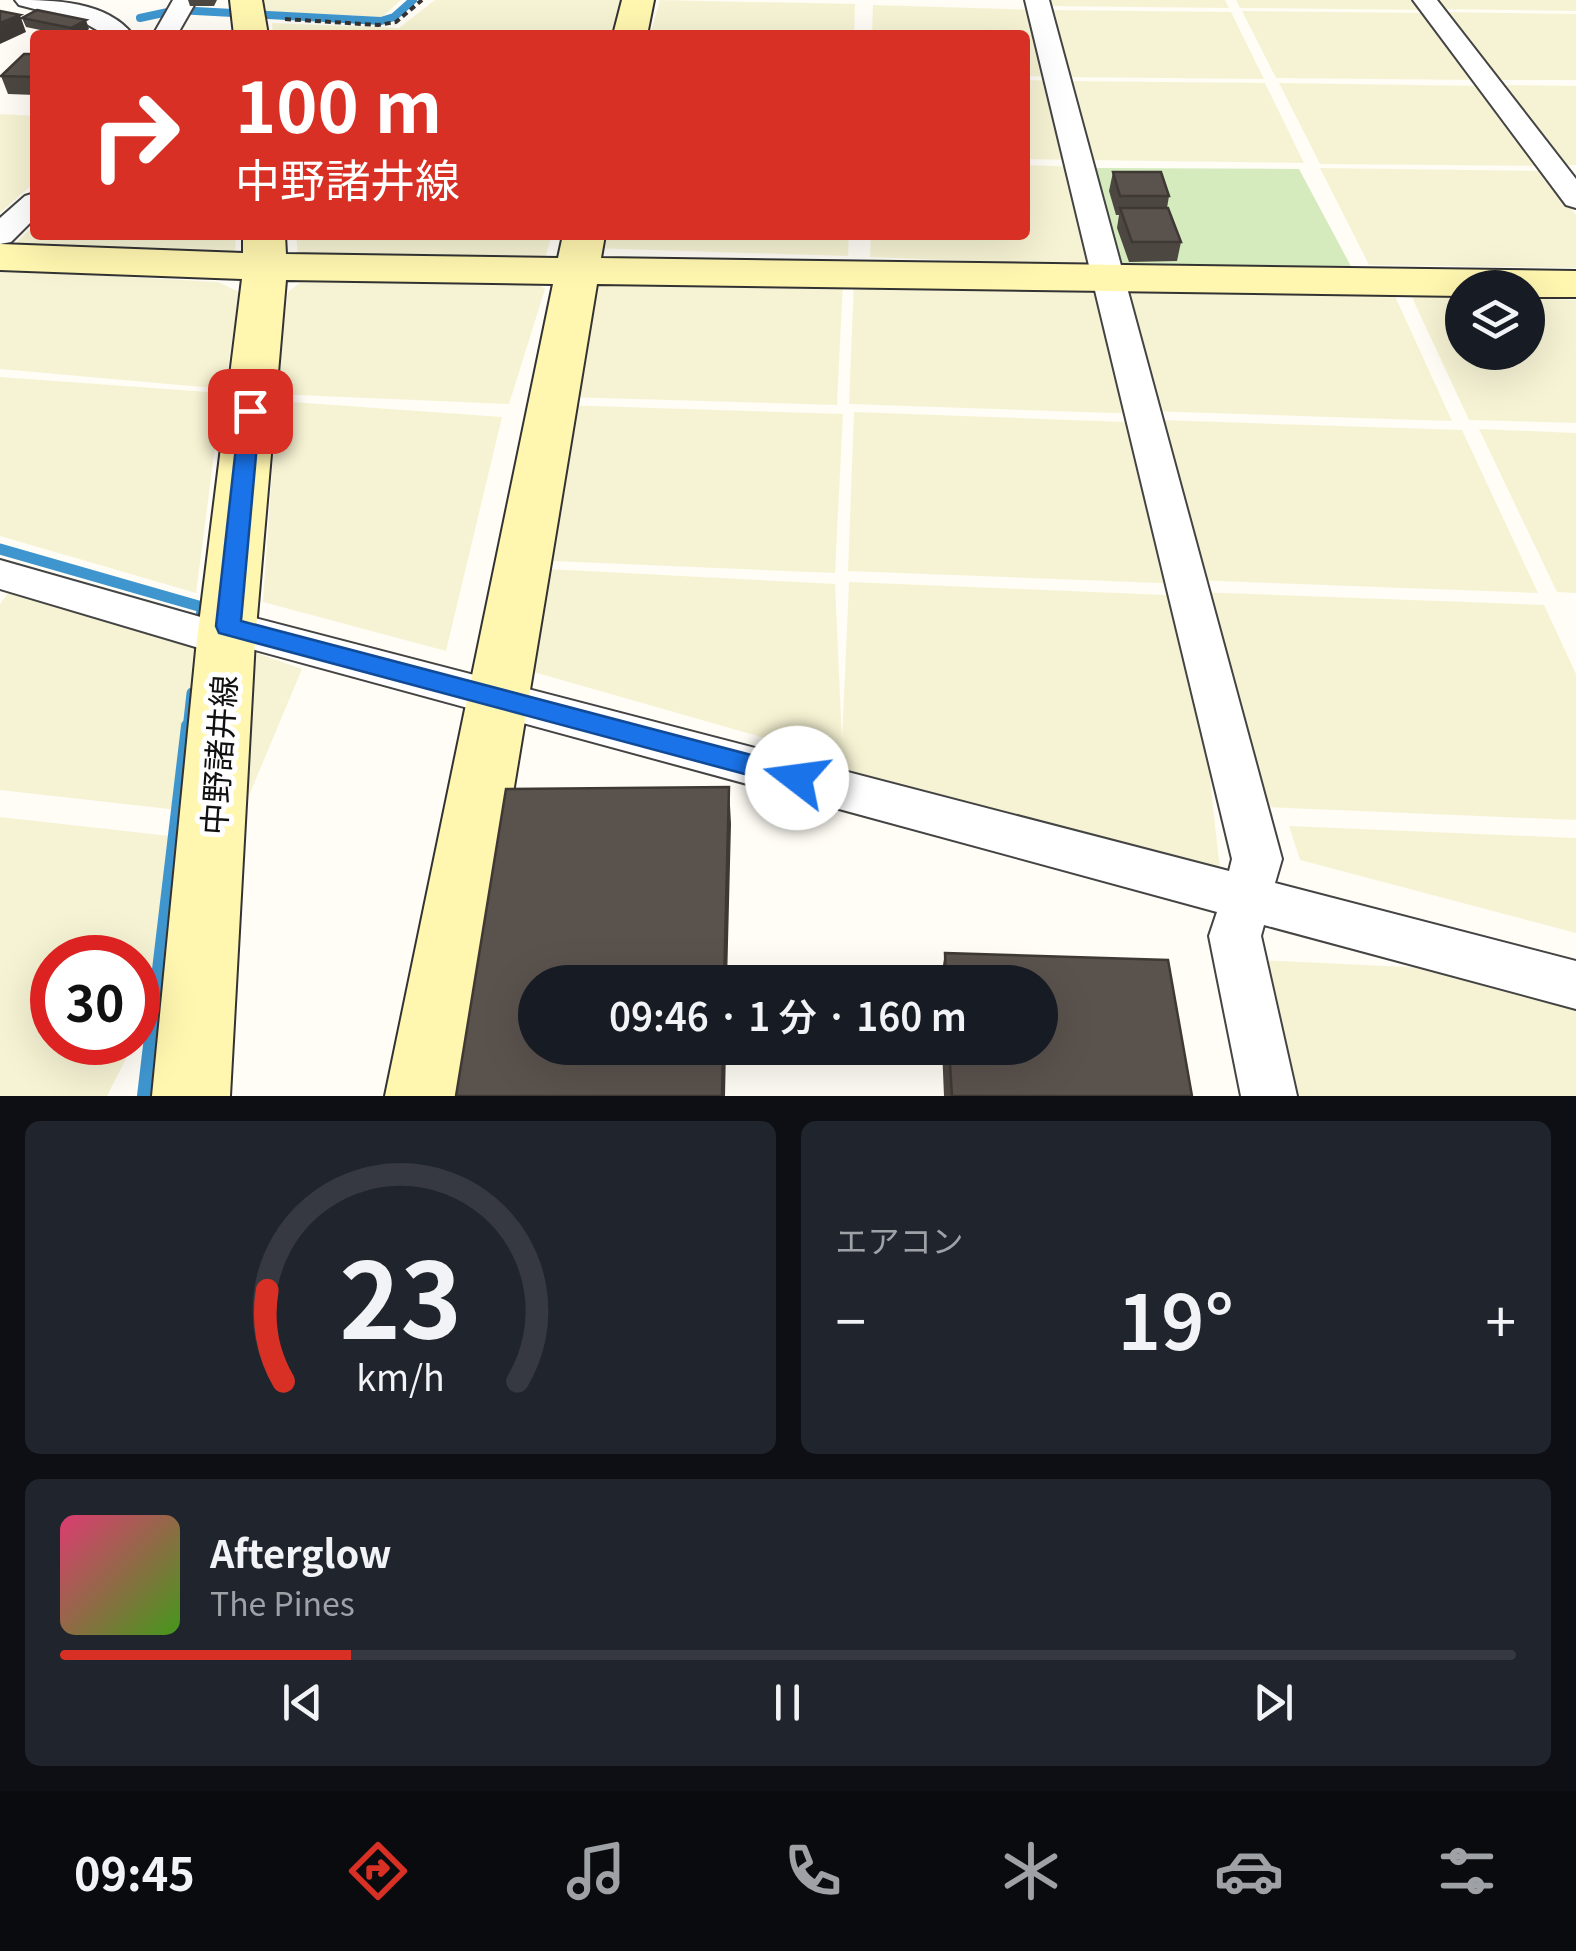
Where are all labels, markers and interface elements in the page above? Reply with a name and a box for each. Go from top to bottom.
text: 100 m [235,52,442,153]
icon: right [70,70,200,200]
text: 中野諸井線 [235,145,460,210]
map controls [1445,270,1545,370]
button: layers [1445,270,1545,370]
pin [208,369,293,454]
icon: arrive [223,384,278,439]
street label: 中野諸井線 [188,674,246,836]
position arrow [745,726,849,830]
speed limit sign: 30 [30,935,160,1065]
text: 09:46 · 1 分 · 160 m [609,987,967,1042]
text: エアコン [836,1216,964,1262]
text: 23 [339,1218,462,1369]
text: 19° [1117,1263,1234,1372]
text: − [836,1278,866,1358]
text: + [1485,1278,1516,1358]
text: km/h [356,1350,445,1401]
text: Afterglow [210,1524,392,1579]
text: The Pines [210,1579,355,1625]
icon: previous [275,1675,330,1730]
icon: pause [760,1675,815,1730]
icon: next [1246,1675,1301,1730]
icon: directions [343,1836,413,1906]
icon: music [561,1836,631,1906]
icon: phone [778,1836,848,1906]
icon: climate [996,1836,1066,1906]
icon: car [1214,1836,1284,1906]
icon: filters [1432,1836,1502,1906]
text: 09:45 [74,1839,195,1904]

